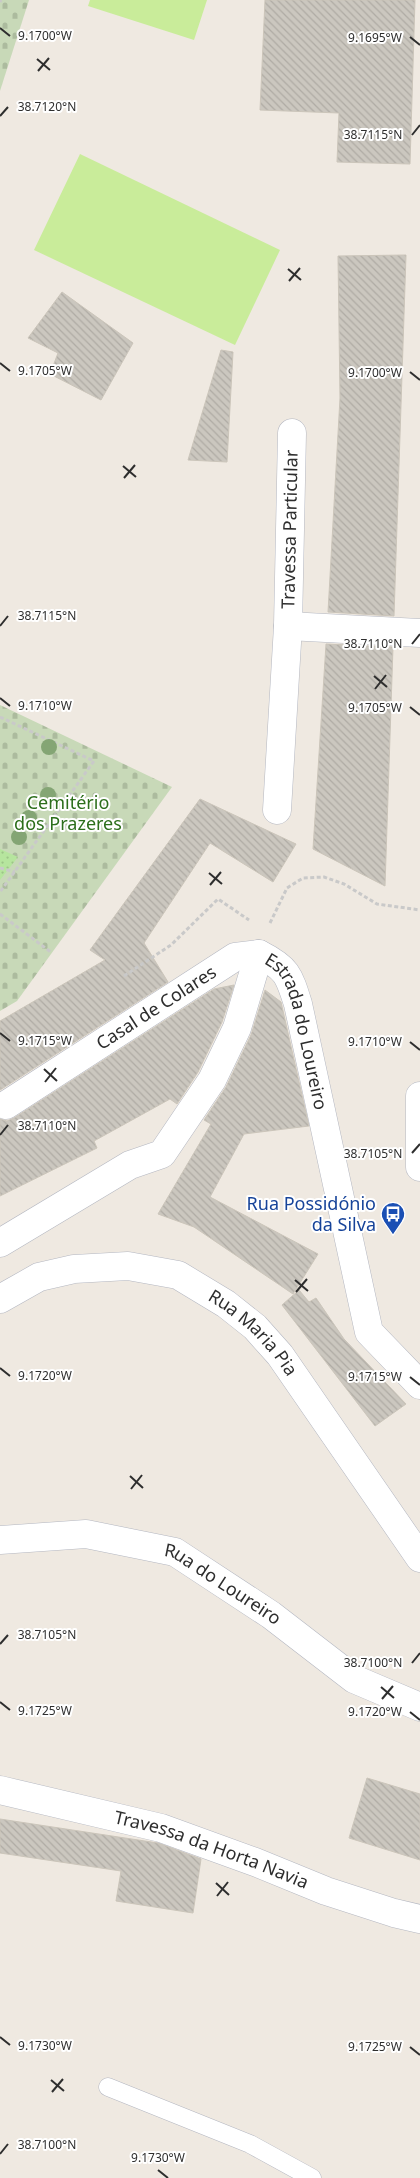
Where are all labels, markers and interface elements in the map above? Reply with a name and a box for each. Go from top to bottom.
text: 9.1700°W [18,27,72,44]
text: 9.1695°W [348,29,402,46]
text: 38.7120°N [18,98,76,115]
text: 38.7115°N [344,126,402,143]
text: 9.1705°W [18,362,72,379]
text: 9.1700°W [348,364,402,381]
street label: Travessa Particular [275,449,303,609]
text: 38.7115°N [18,607,76,624]
text: 38.7110°N [344,635,402,652]
text: 9.1710°W [18,697,72,714]
text: 9.1705°W [348,699,402,716]
park label: Cemitério dos Prazeres [14,790,122,835]
street label: Estrada do Loureiro [261,947,334,1112]
street label: Casal de Colares [91,959,220,1055]
text: 9.1715°W [18,1032,72,1049]
text: 9.1710°W [348,1033,402,1050]
text: 38.7110°N [18,1117,76,1134]
text: 38.7105°N [344,1145,402,1162]
place label: Rua Possidónio da Silva [247,1191,376,1236]
bus stop icon: Rua Possidónio da Silva [380,1201,406,1235]
street label: Rua Maria Pia [204,1283,304,1380]
text: 9.1720°W [18,1367,72,1384]
text: 9.1715°W [348,1368,402,1385]
street label: Rua do Loureiro [162,1537,287,1630]
text: 38.7105°N [18,1626,76,1643]
text: 38.7100°N [344,1654,402,1671]
text: 9.1725°W [18,1702,72,1719]
text: 9.1720°W [348,1703,402,1720]
street label: Travessa da Horta Navia [112,1804,312,1894]
text: 9.1730°W [18,2037,72,2054]
text: 9.1725°W [348,2038,402,2055]
text: 38.7100°N [18,2136,76,2153]
text: 9.1730°W [131,2149,185,2166]

